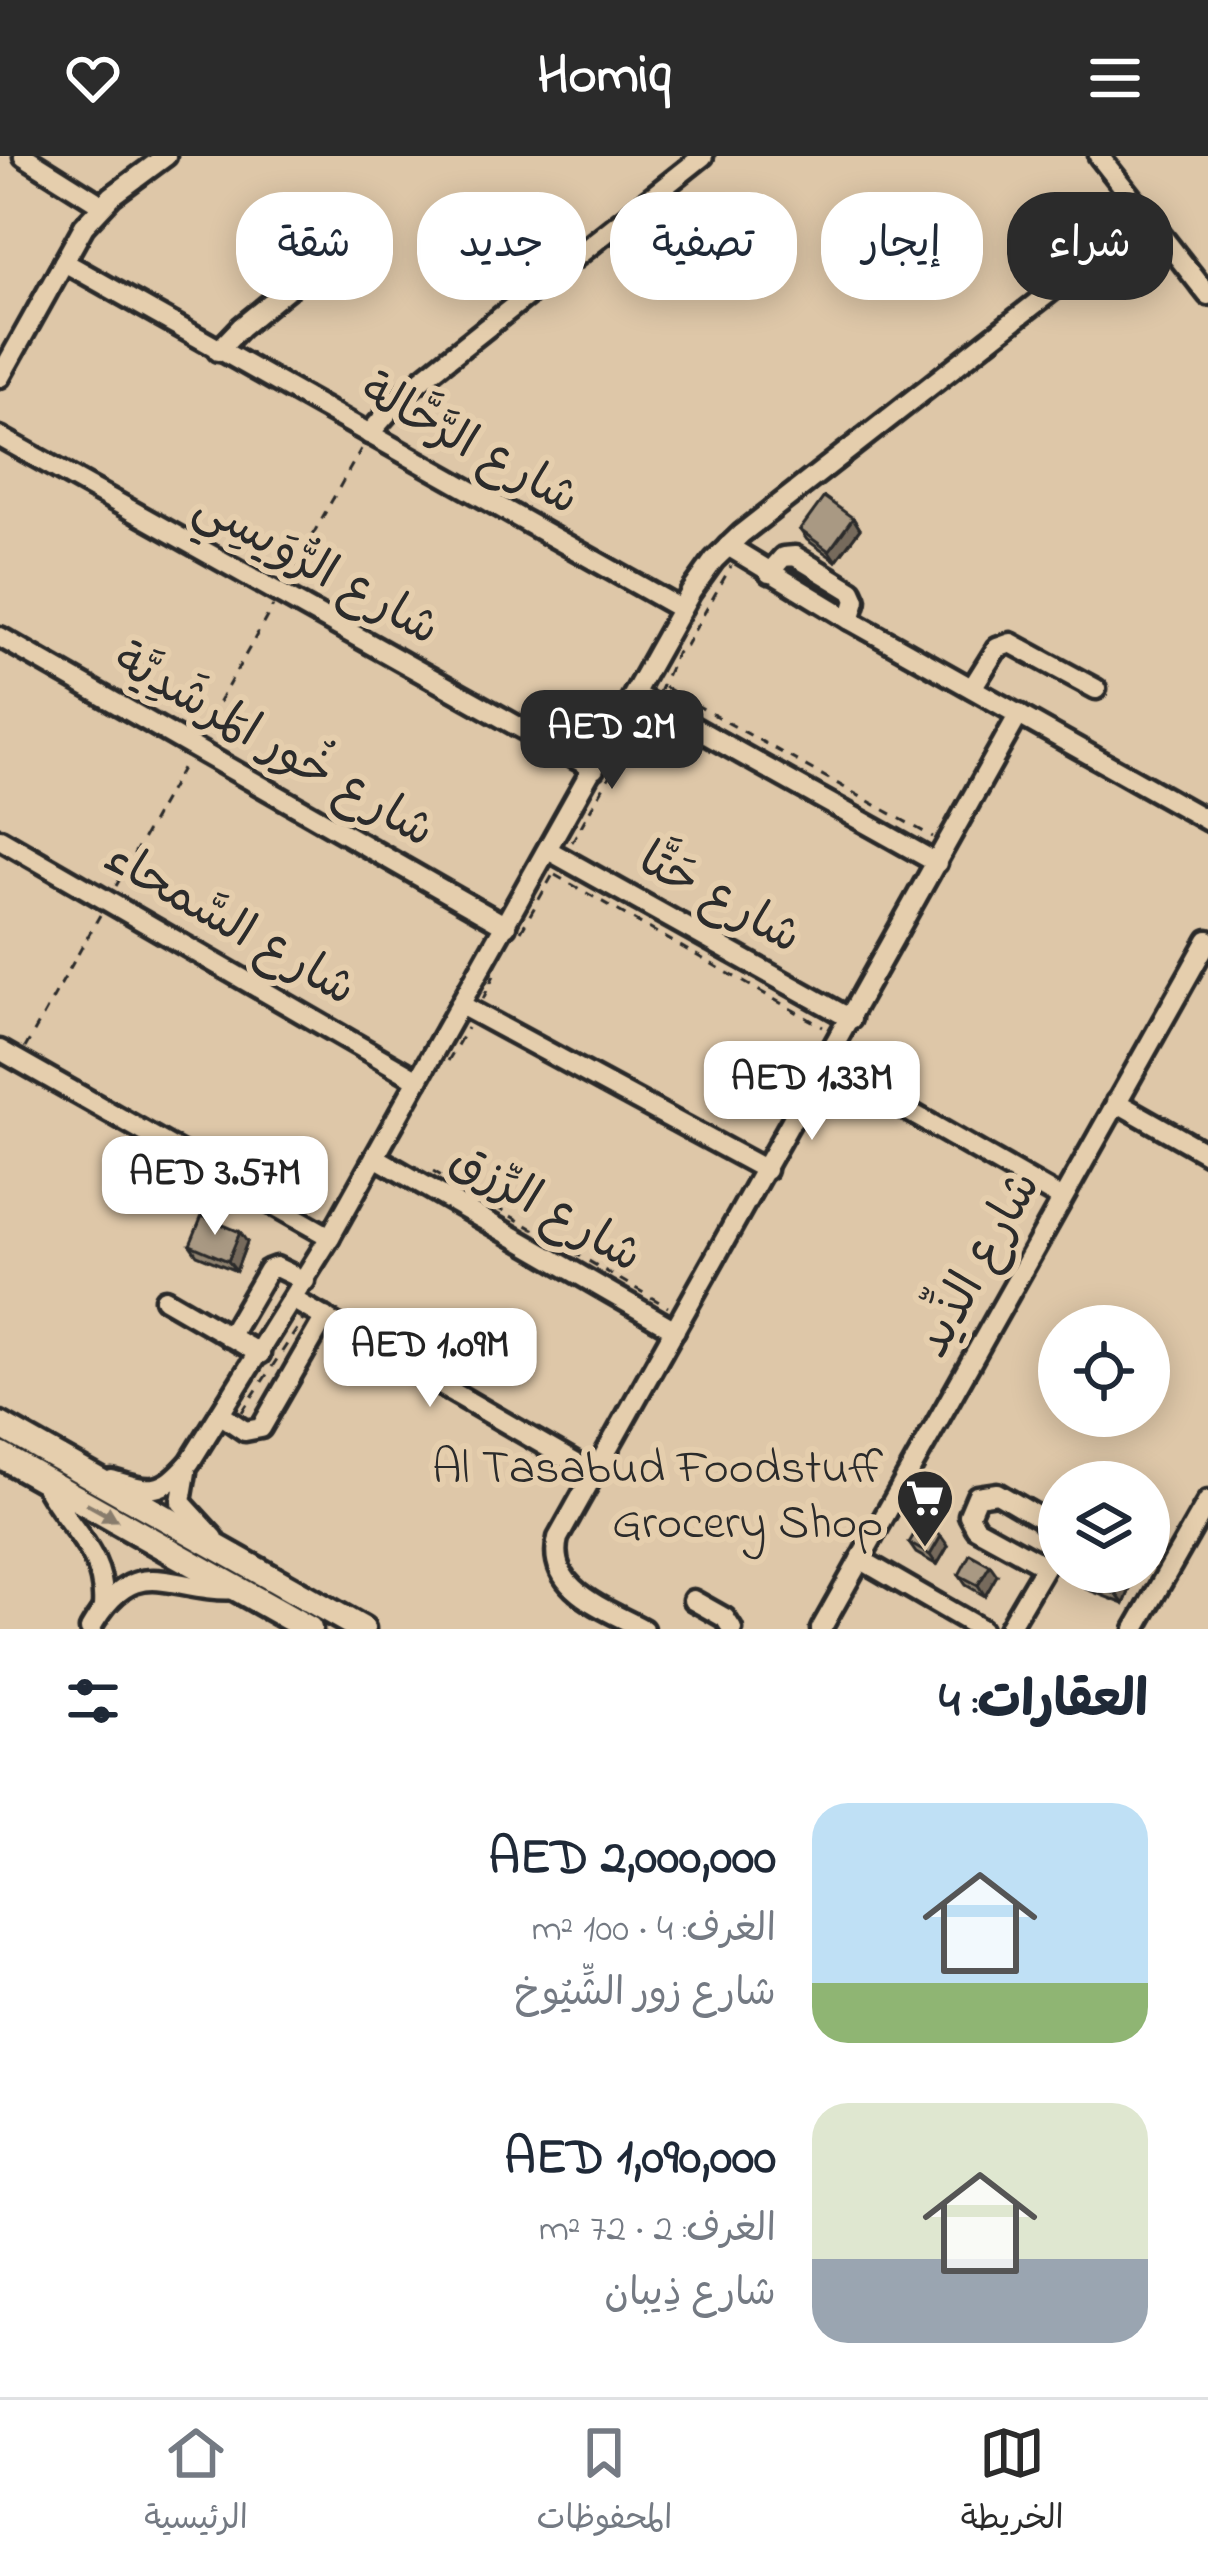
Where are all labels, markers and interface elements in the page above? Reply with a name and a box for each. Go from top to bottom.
text: Homiq [537,39,671,117]
icon: heart [60,45,126,111]
icon: menu [1082,45,1148,111]
chip: شقة [236,192,393,300]
chip: جديد [417,192,586,300]
chip: تصفية [610,192,797,300]
chip: إيجار [821,192,983,300]
chip: شراء [1007,192,1173,300]
street label: شارع الرَّحَّالة [347,357,591,535]
street label: شارع الرُّوَيسِي [180,473,451,667]
street label: شارع خُور المَرشَدِيَّة [100,626,447,867]
pin: AED 2M [514,690,710,792]
text: AED 2M [547,700,677,757]
street label: شارع السَّمحاء [90,825,368,1025]
street label: شارع حَتَّا [625,826,813,973]
pin: AED 1.33M [675,1041,949,1143]
text: AED 1.33M [731,1051,893,1108]
street label: شارع الرِّزق [436,1126,654,1292]
pin: AED 3.57M [78,1136,352,1238]
text: AED 3.57M [129,1146,301,1203]
street label: شارع الذِّيد [897,1157,1060,1371]
map controls [1038,1305,1170,1593]
button: locate [1038,1305,1170,1437]
pin: AED 1.09M [293,1308,567,1410]
text: AED 1.09M [351,1318,509,1375]
place label: Al Tasabud Foodstuff Grocery Shop [432,1435,884,1560]
button: layers [1038,1461,1170,1593]
supermarket icon: Al Tasabud Foodstuff Grocery Shop [894,1467,956,1549]
one-way arrow [85,1501,119,1522]
text: العقارات: 4 [939,1665,1148,1740]
icon: filters [60,1668,126,1734]
text: AED 2,000,000 [488,1822,776,1897]
icon: home [908,1851,1052,1995]
text: الغرف: 4 · 100 m² [531,1902,776,1959]
text: شارع زور الشِّيُوخ [514,1966,776,2023]
text: AED 1,090,000 [504,2122,776,2197]
icon: home [908,2151,1052,2295]
text: الغرف: 2 · 72 m² [539,2202,776,2259]
text: شارع ذِيبان [604,2266,776,2323]
tab: الرئيسية [144,2420,248,2546]
tab: المحفوظات [536,2420,672,2546]
tab: الخريطة [961,2420,1064,2546]

